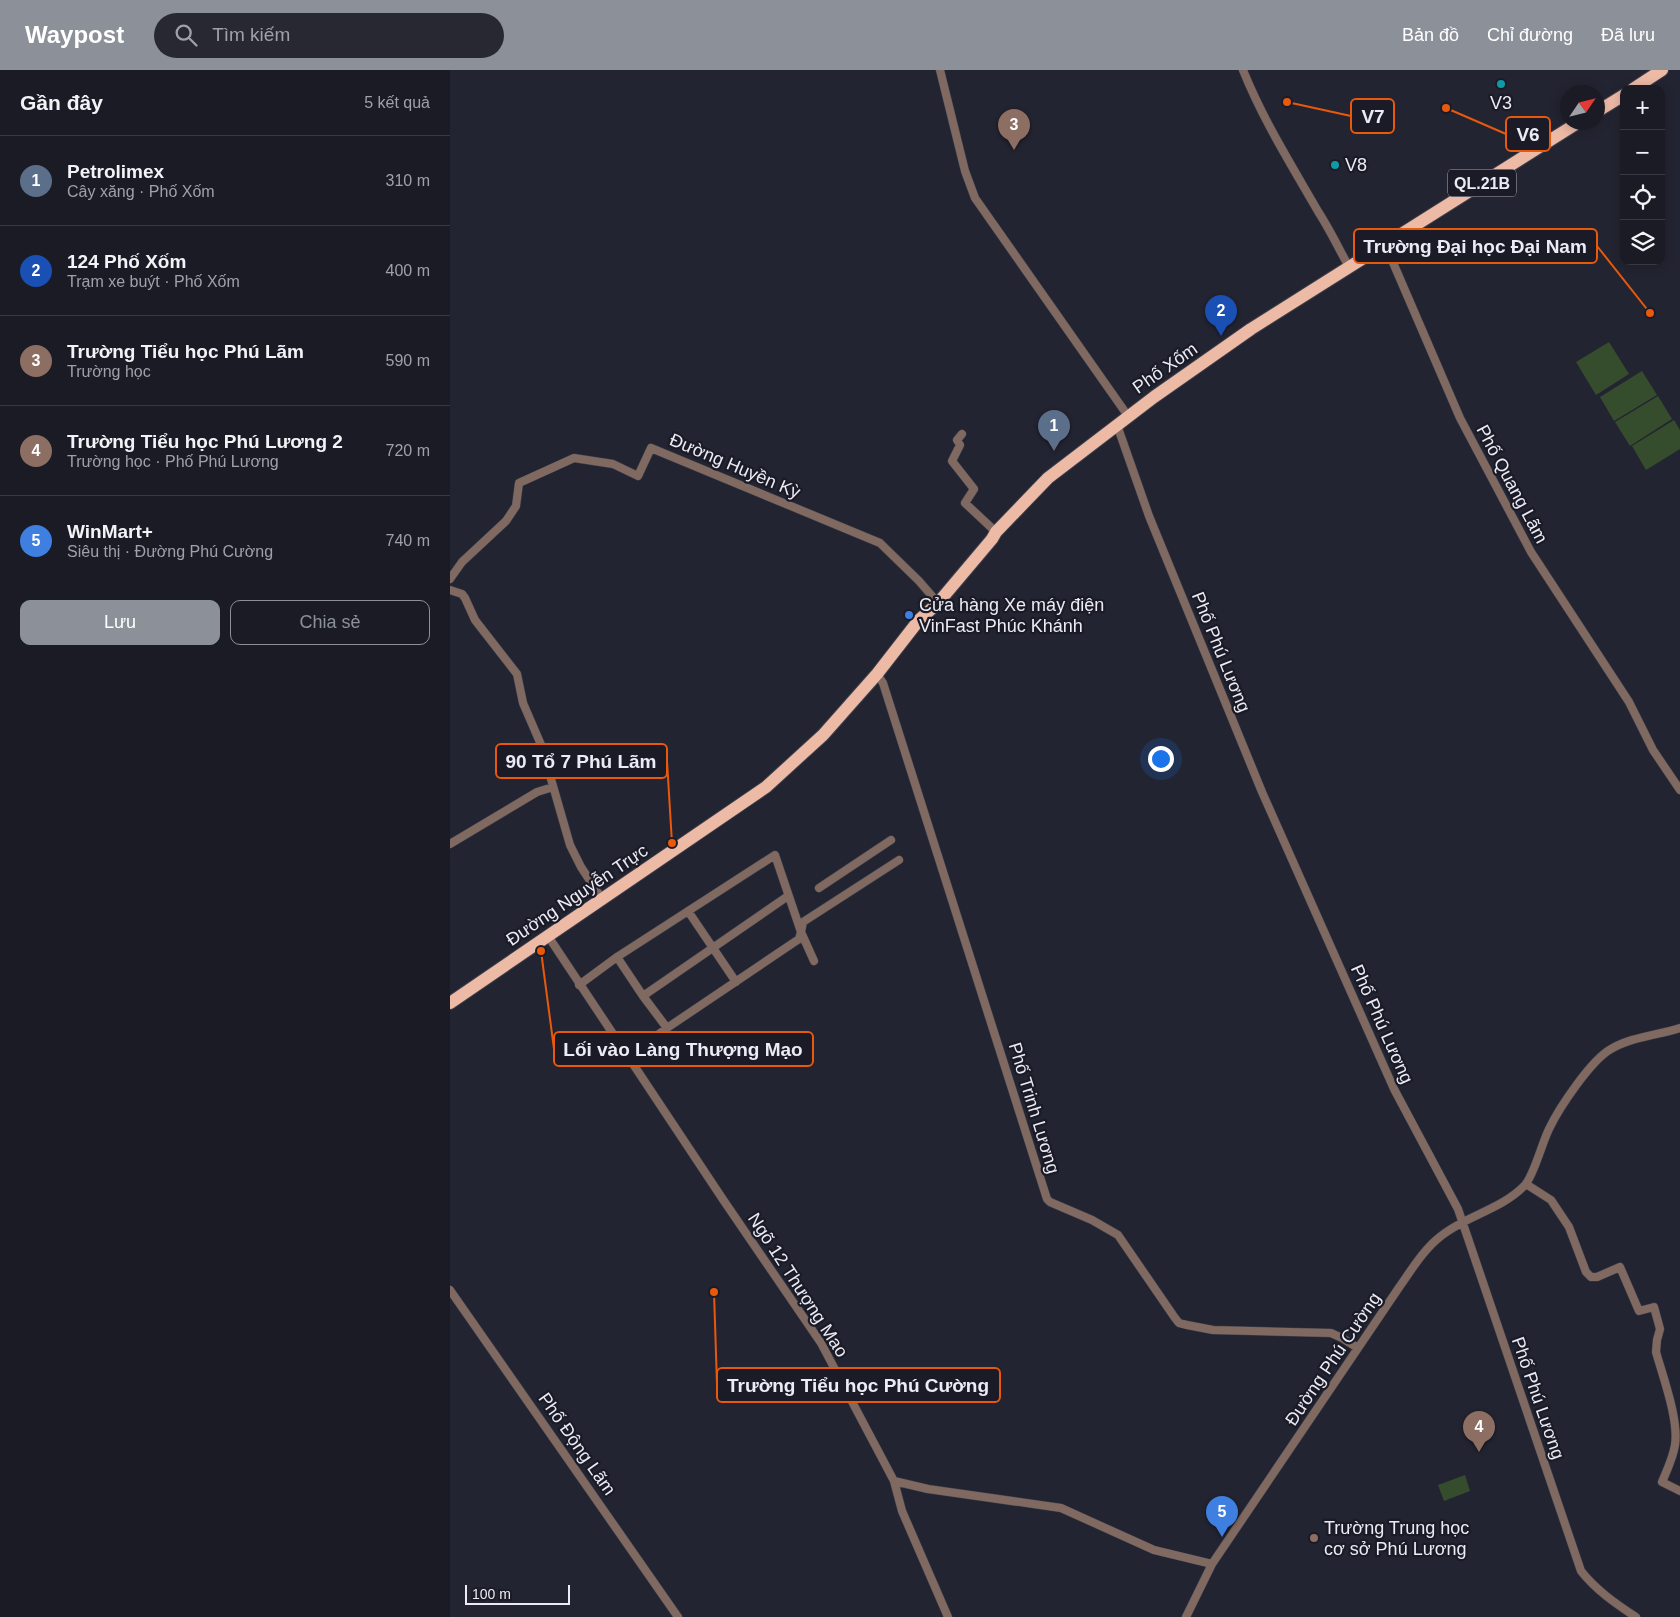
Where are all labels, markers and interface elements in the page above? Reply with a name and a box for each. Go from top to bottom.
search box [154,13,504,58]
text: Waypost [25,21,124,48]
icon: search [172,21,200,49]
text: Tìm kiếm [212,24,290,45]
text: Bản đồ [1402,25,1459,45]
text: Chỉ đường [1487,25,1573,45]
text: Đã lưu [1601,25,1655,45]
marker: V3 [1495,78,1507,90]
north arrow [1560,85,1605,130]
map controls [1620,85,1665,265]
button: + [1620,85,1665,130]
text: Gần đây [20,91,103,114]
place label: V3 [1490,93,1512,113]
text: 5 kết quả [364,94,430,111]
callout: V7 [1351,99,1394,133]
text: V7 [1361,106,1385,127]
pin: 3 [998,109,1030,150]
callout: V6 [1506,117,1550,151]
text: V6 [1516,124,1540,145]
button: − [1620,130,1665,175]
place label: V8 [1345,155,1367,175]
marker: V8 [1329,159,1341,171]
text: Petrolimex [67,161,164,182]
road number: QL.21B [1448,170,1516,196]
text: 1 [32,172,40,189]
text: 310 m [386,172,430,189]
button: locate [1620,175,1665,220]
text: Cây xăng · Phố Xốm [67,183,215,200]
button: layers [1620,220,1665,265]
callout: Trường Đại học Đại Nam [1354,229,1597,263]
text: Trường Đại học Đại Nam [1363,236,1587,257]
text: 124 Phố Xốm [67,251,186,272]
text: 2 [32,262,40,279]
text: 400 m [386,262,430,279]
text: Trạm xe buýt · Phố Xốm [67,273,240,290]
pin: 2 [1205,295,1237,336]
street label: Phố Xốm [1129,339,1201,397]
text: Trường Tiểu học Phú Lãm [67,341,304,362]
text: 3 [32,352,40,369]
text: 590 m [386,352,430,369]
text: Trường học [67,363,151,380]
pin: 1 [1038,410,1070,451]
street label: Phố Quang Lãm [1472,421,1552,547]
street label: Đường Huyền Kỳ [667,429,803,503]
text: Trường Tiểu học Phú Lương 2 [67,431,343,452]
text: 4 [32,442,40,459]
text: 720 m [386,442,430,459]
text: Trường học · Phố Phú Lương [67,453,279,470]
text: WinMart+ [67,521,153,542]
text: 5 [32,532,40,549]
text: 740 m [386,532,430,549]
text: Siêu thị · Đường Phú Cường [67,543,273,560]
street label: Phố Phú Lương [1188,589,1254,715]
place label: Cửa hàng Xe máy điện VinFast Phúc Khánh [919,595,1104,636]
button: Lưu [20,600,220,645]
button: Chia sẻ [230,600,430,645]
marker: Cửa hàng Xe máy điện VinFast Phúc Khánh [903,609,915,621]
callout: 90 Tổ 7 Phú Lãm [496,744,667,778]
your location [1148,746,1174,772]
text: 90 Tổ 7 Phú Lãm [506,751,656,772]
street label: Đường Nguyễn Trực [502,839,651,950]
street label: Phố Phú Lương [1347,961,1417,1087]
callout: Lối vào Làng Thượng Mạo [554,1032,813,1066]
text: Lối vào Làng Thượng Mạo [563,1039,803,1060]
street label: Phố Trinh Lương [1005,1040,1063,1176]
street label: Ngõ 12 Thượng Mao [744,1209,852,1361]
street label: Đường Phú Cường [1281,1289,1385,1429]
street label: Phố Phú Lương [1508,1334,1568,1462]
callout: Trường Tiểu học Phú Cường [717,1368,1000,1402]
text: Trường Tiểu học Phú Cường [727,1375,989,1396]
street label: Phố Động Lãm [534,1389,620,1499]
pin: 4 [1463,1411,1495,1452]
pin: 5 [1206,1496,1238,1537]
place label: Trường Trung học cơ sở Phú Lương [1324,1518,1469,1559]
marker: Trường Trung học cơ sở Phú Lương [1308,1532,1320,1544]
scale bar [465,1582,570,1605]
text: 100 m [472,1586,511,1602]

